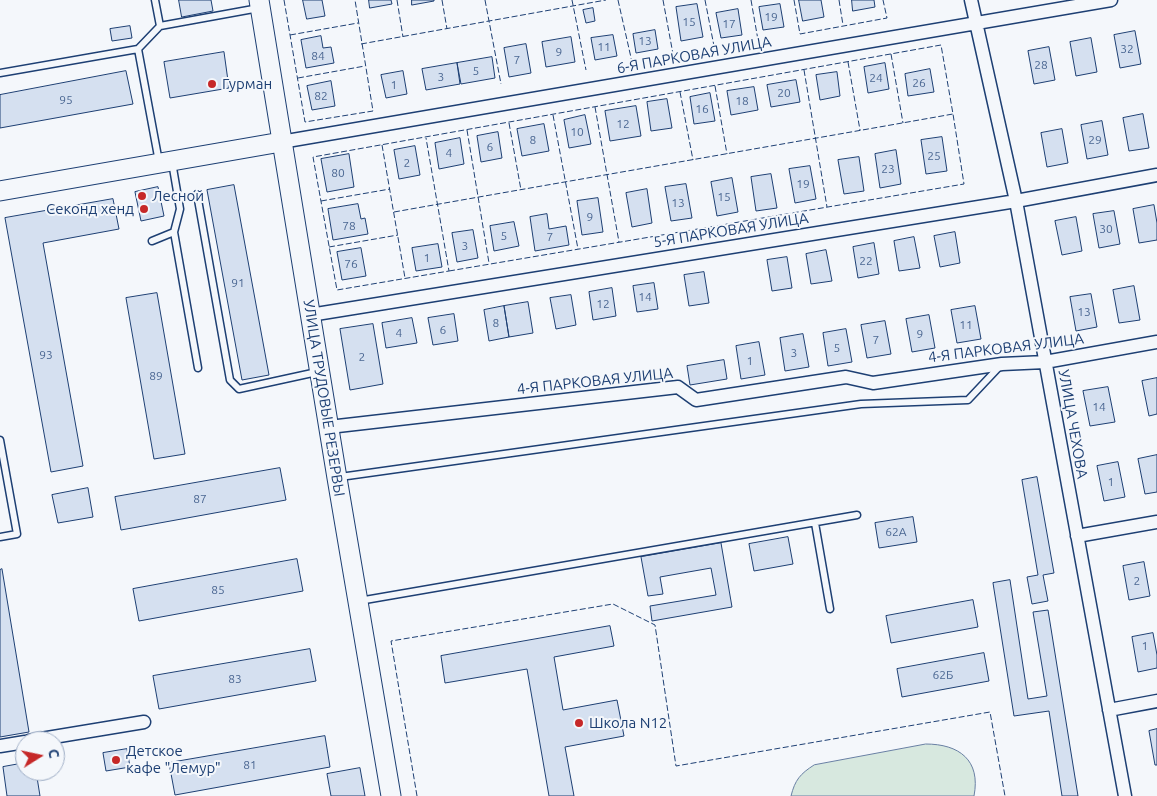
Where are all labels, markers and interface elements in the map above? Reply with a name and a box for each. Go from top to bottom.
house number: 19 [764,10,778,24]
house number: 15 [682,15,696,29]
house number: 17 [722,17,736,31]
street label: 6-Я ПАРКОВАЯ УЛИЦА [615,33,773,77]
house number: 13 [638,34,652,48]
house number: 11 [597,40,611,54]
house number: 32 [1120,42,1134,56]
house number: 9 [556,45,562,59]
house number: 84 [311,49,325,63]
house number: 7 [514,53,520,67]
house number: 28 [1034,58,1048,72]
house number: 5 [473,64,479,78]
house number: 3 [438,70,444,84]
house number: 24 [869,71,883,85]
place label: Гурман [222,75,272,93]
house number: 26 [912,76,926,90]
marker: Гурман [206,78,218,90]
house number: 1 [391,78,397,92]
house number: 20 [777,86,791,100]
house number: 82 [314,89,328,103]
house number: 95 [59,93,73,107]
house number: 18 [735,94,749,108]
house number: 16 [695,102,709,116]
house number: 12 [616,117,630,131]
house number: 10 [570,125,584,139]
house number: 8 [530,133,536,147]
house number: 29 [1088,133,1102,147]
house number: 6 [487,140,493,154]
house number: 4 [446,146,452,160]
house number: 25 [927,149,941,163]
house number: 2 [404,156,410,170]
house number: 23 [881,162,895,176]
house number: 80 [331,166,345,180]
house number: 19 [796,177,810,191]
place label: Лесной [152,187,204,205]
marker: Лесной [136,190,148,202]
house number: 15 [717,190,731,204]
house number: 13 [671,196,685,210]
place label: Секонд хенд [46,200,134,218]
marker: Секонд хенд [138,203,150,215]
street label: 5-Я ПАРКОВАЯ УЛИЦА [652,209,810,251]
house number: 9 [587,210,593,224]
house number: 78 [342,219,356,233]
house number: 30 [1099,222,1113,236]
house number: 5 [501,229,507,243]
house number: 7 [547,230,553,244]
house number: 3 [462,239,468,253]
house number: 1 [424,251,430,265]
house number: 22 [859,254,873,268]
house number: 76 [344,257,358,271]
house number: 91 [231,276,245,290]
house number: 14 [638,290,652,304]
house number: 12 [596,297,610,311]
street label: УЛИЦА ТРУДОВЫЕ РЕЗЕРВЫ [300,298,348,498]
house number: 13 [1077,305,1091,319]
house number: 8 [493,316,499,330]
house number: 11 [959,318,973,332]
house number: 6 [440,323,446,337]
house number: 4 [396,326,402,340]
house number: 9 [917,327,923,341]
street label: 4-Я ПАРКОВАЯ УЛИЦА [927,330,1085,366]
house number: 7 [873,333,879,347]
house number: 5 [834,341,840,355]
house number: 3 [791,346,797,360]
house number: 93 [39,348,53,362]
house number: 2 [359,350,365,364]
house number: 1 [747,354,753,368]
street label: 4-Я ПАРКОВАЯ УЛИЦА [516,364,674,398]
street label: УЛИЦА ЧЕХОВА [1055,368,1091,480]
house number: 89 [149,369,163,383]
house number: 14 [1092,400,1106,414]
house number: 1 [1108,475,1114,489]
house number: 87 [193,492,207,506]
house number: 62А [885,525,907,539]
house number: 2 [1134,574,1140,588]
house number: 85 [211,583,225,597]
house number: 1 [1142,639,1148,653]
house number: 62Б [933,668,953,682]
house number: 83 [228,672,242,686]
place label: Школа N12 [589,714,667,732]
marker: Школа N12 [573,717,585,729]
north arrow [15,731,65,781]
place label: Детское кафе "Лемур" [126,742,221,777]
text: С [45,748,62,759]
marker: Детское кафе "Лемур" [110,754,122,766]
house number: 81 [243,758,257,772]

